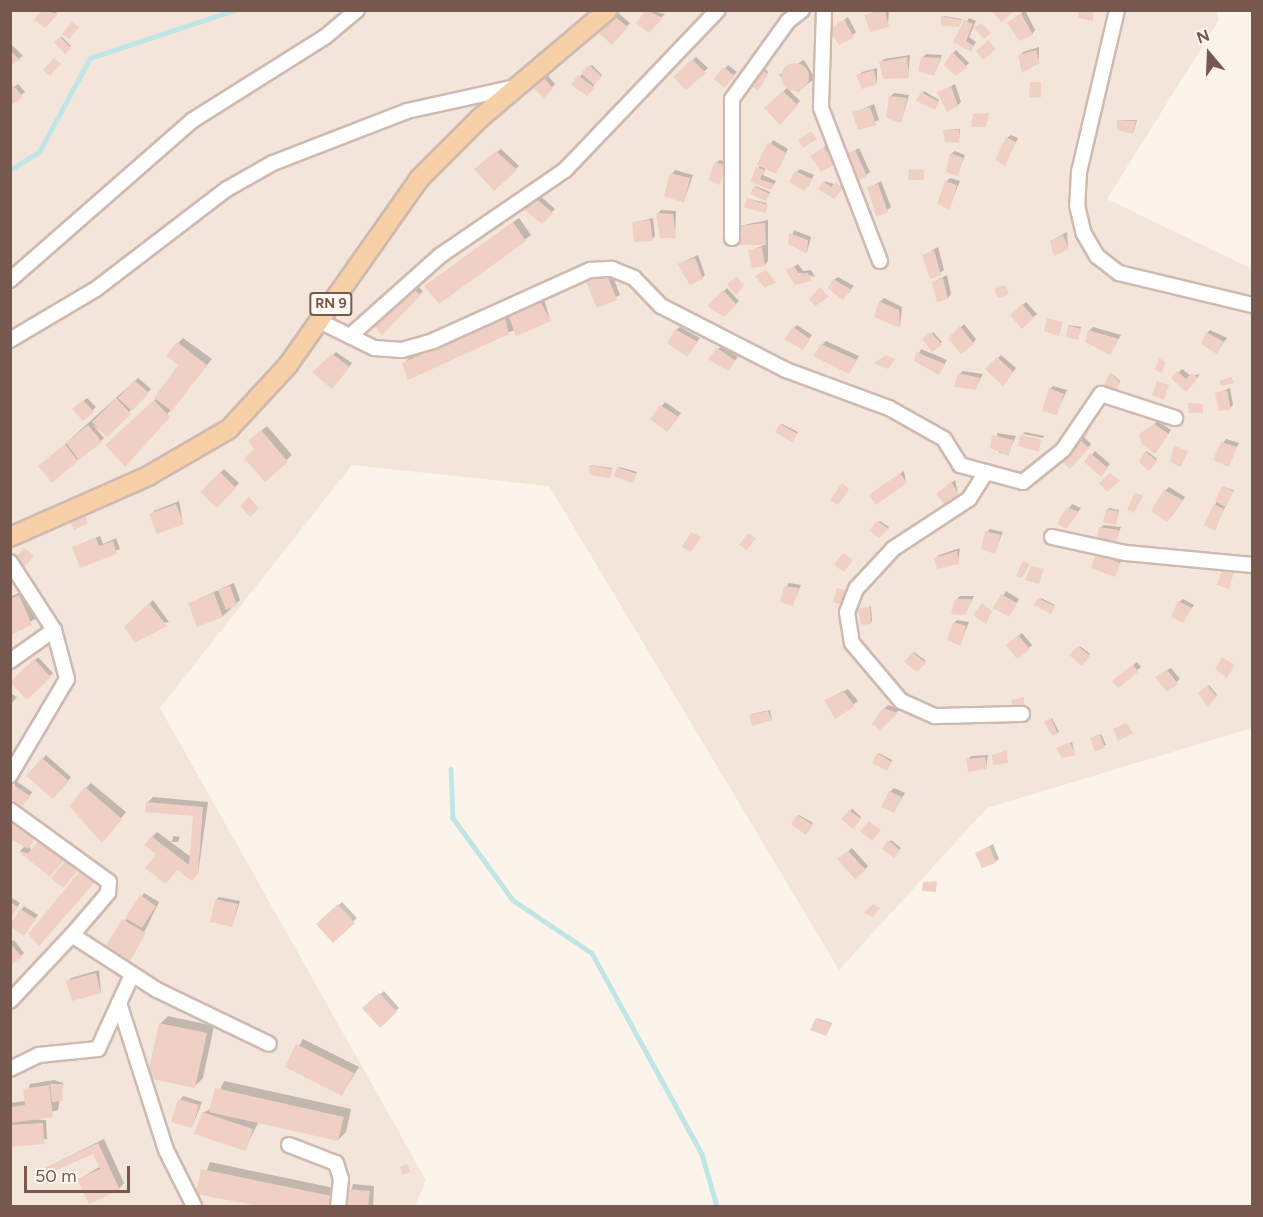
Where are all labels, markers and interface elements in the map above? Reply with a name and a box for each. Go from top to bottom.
north arrow [1179,24,1239,84]
text: N [1194,26,1212,48]
road number: RN 9 [308,293,354,315]
scale bar [27,1154,134,1192]
text: 50 m [35,1165,77,1187]

